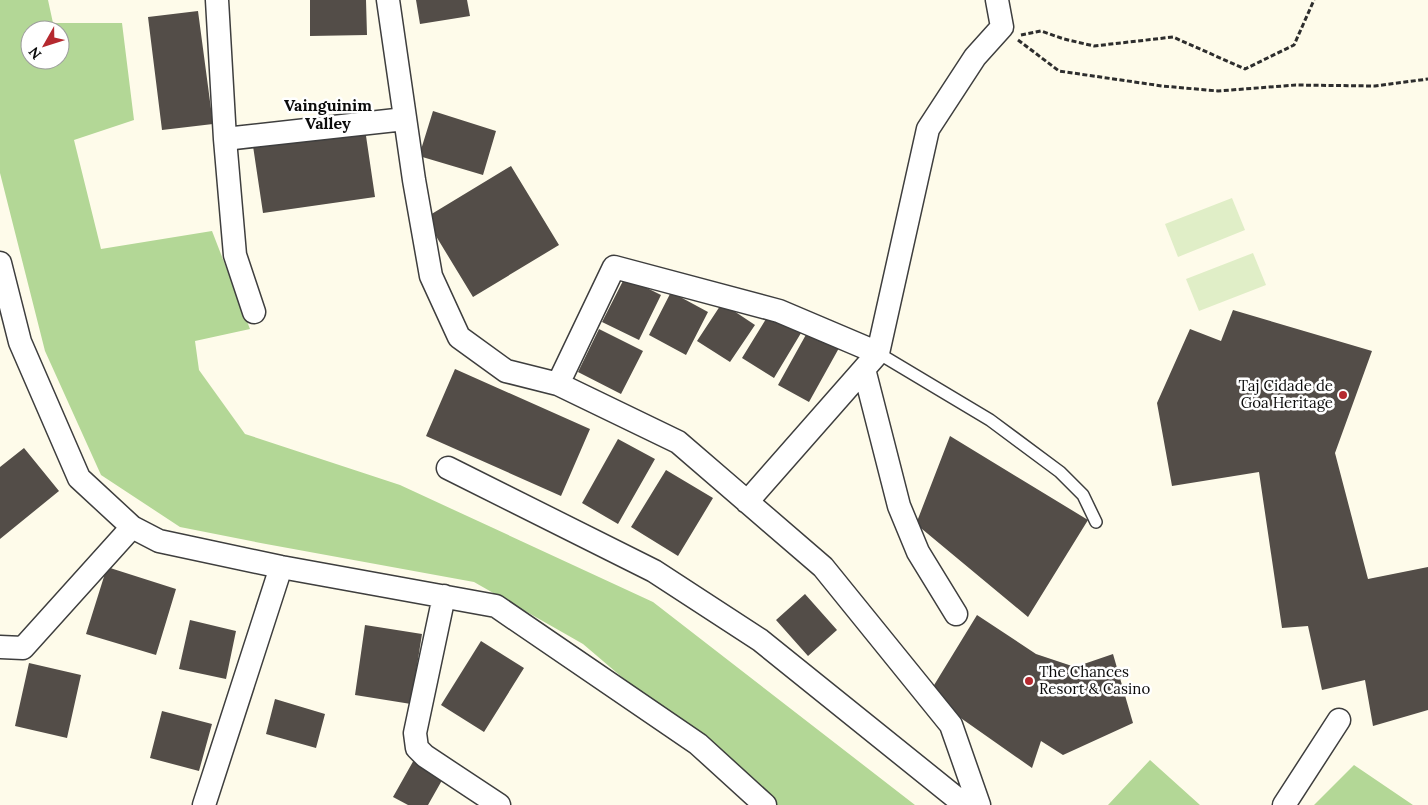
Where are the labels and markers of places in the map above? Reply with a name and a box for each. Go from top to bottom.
place label: Taj Cidade de Goa Heritage [1239,376,1333,412]
marker: Taj Cidade de Goa Heritage [1337,389,1349,401]
place label: The Chances Resort & Casino [1039,662,1150,698]
marker: The Chances Resort & Casino [1023,675,1035,687]

